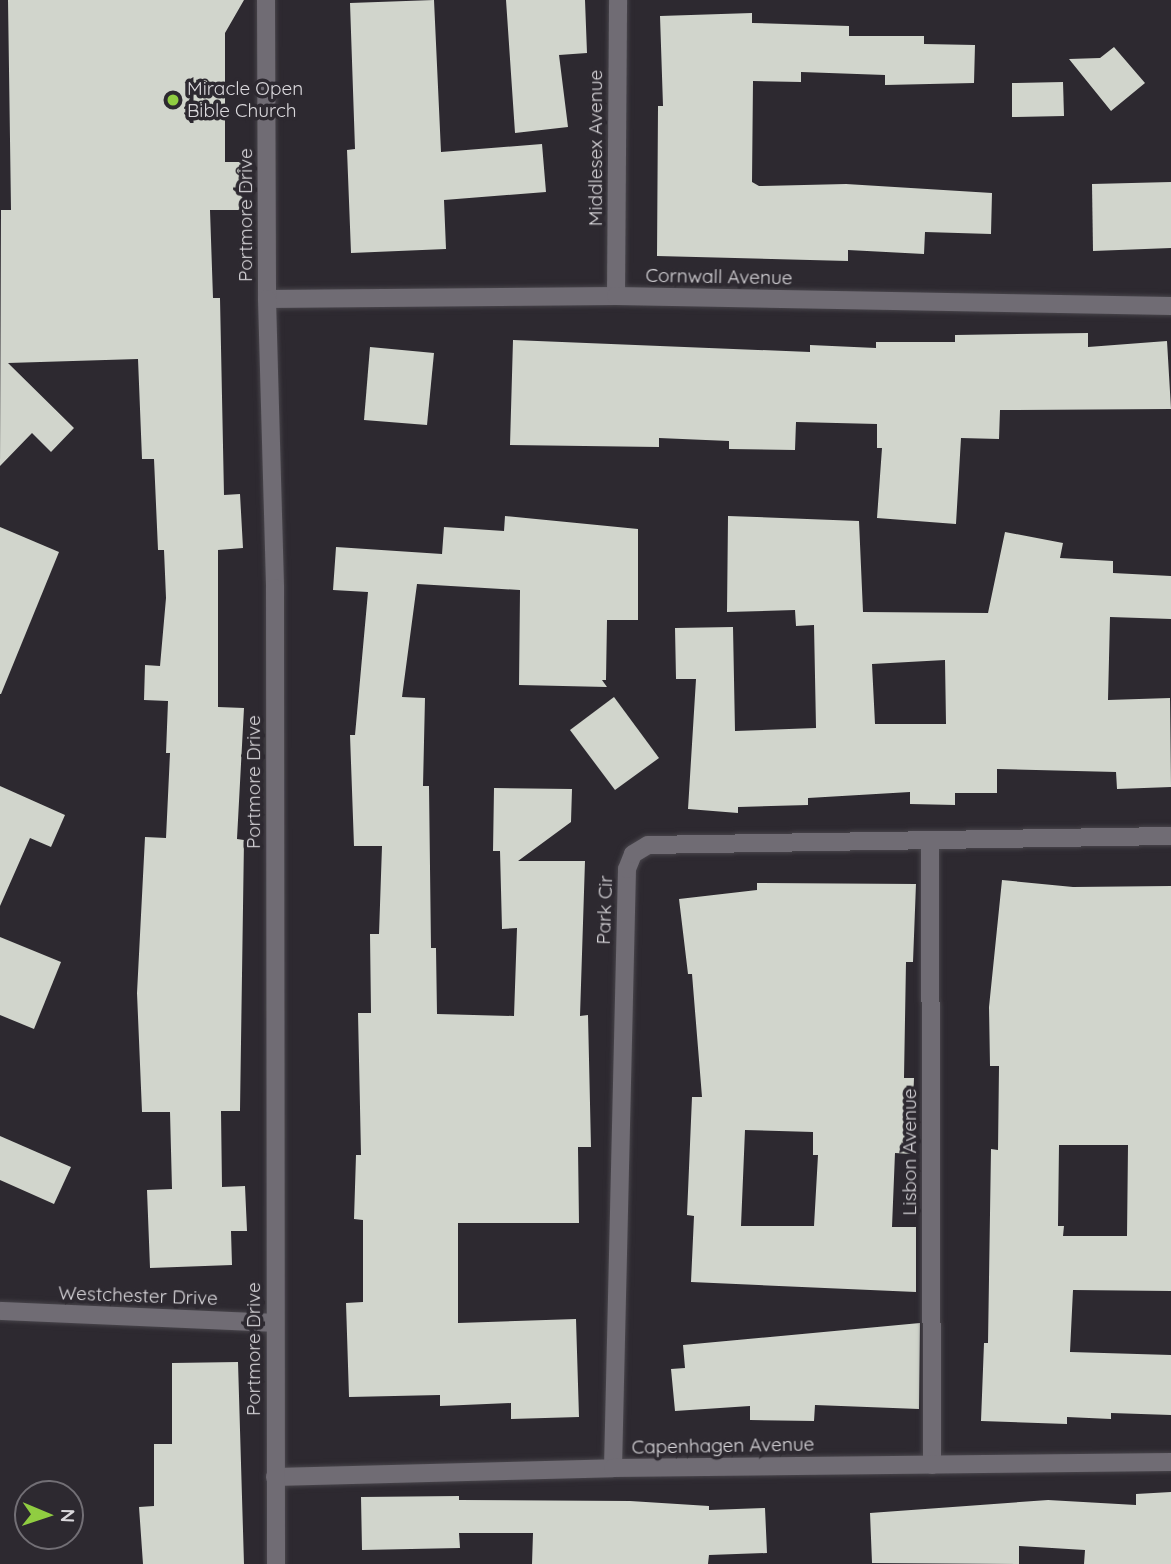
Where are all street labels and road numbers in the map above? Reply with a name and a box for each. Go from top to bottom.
street label: Middlesex Avenue [585,70,607,226]
street label: Portmore Drive [235,148,257,282]
street label: Cornwall Avenue [645,264,793,290]
street label: Portmore Drive [243,715,265,849]
street label: Park Cir [592,875,618,945]
street label: Lisbon Avenue [899,1088,921,1216]
street label: Westchester Drive [58,1282,218,1310]
street label: Portmore Drive [243,1282,265,1416]
street label: Capenhagen Avenue [631,1433,815,1459]

